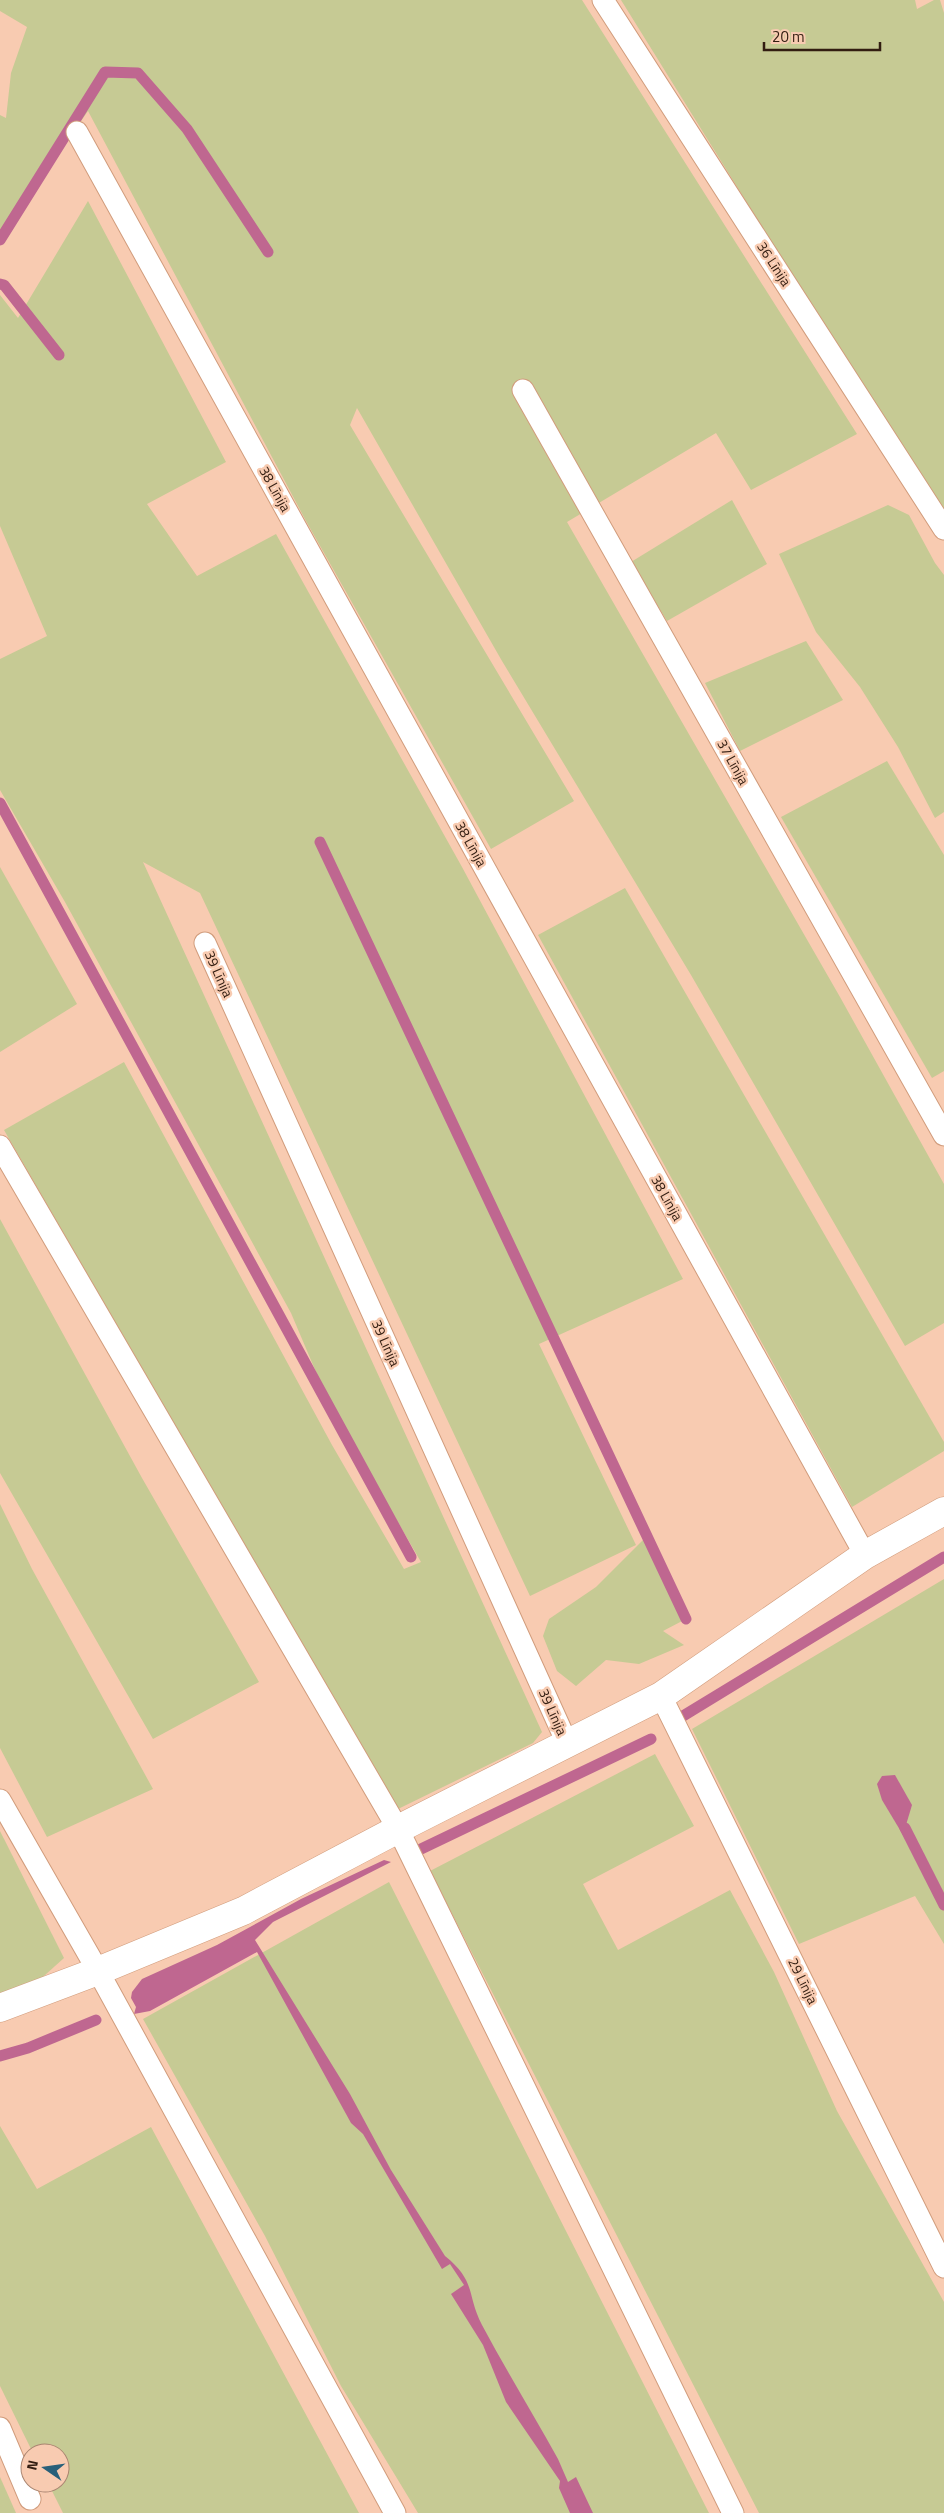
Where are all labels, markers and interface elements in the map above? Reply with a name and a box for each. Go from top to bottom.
scale bar [764,20,880,52]
text: 20 m [772,25,805,48]
street label: 36 Līnija [752,237,797,290]
street label: 38 Līnija [254,462,297,515]
street label: 37 Līnija [712,735,755,788]
street label: 38 Līnija [450,817,493,870]
street label: 39 Līnija [200,947,239,1001]
street label: 38 Līnija [646,1171,689,1224]
street label: 39 Līnija [367,1316,406,1370]
street label: 39 Līnija [534,1685,573,1739]
street label: 29 Līnija [783,1954,824,2007]
north arrow [20,2443,70,2493]
text: N [21,2458,43,2472]

